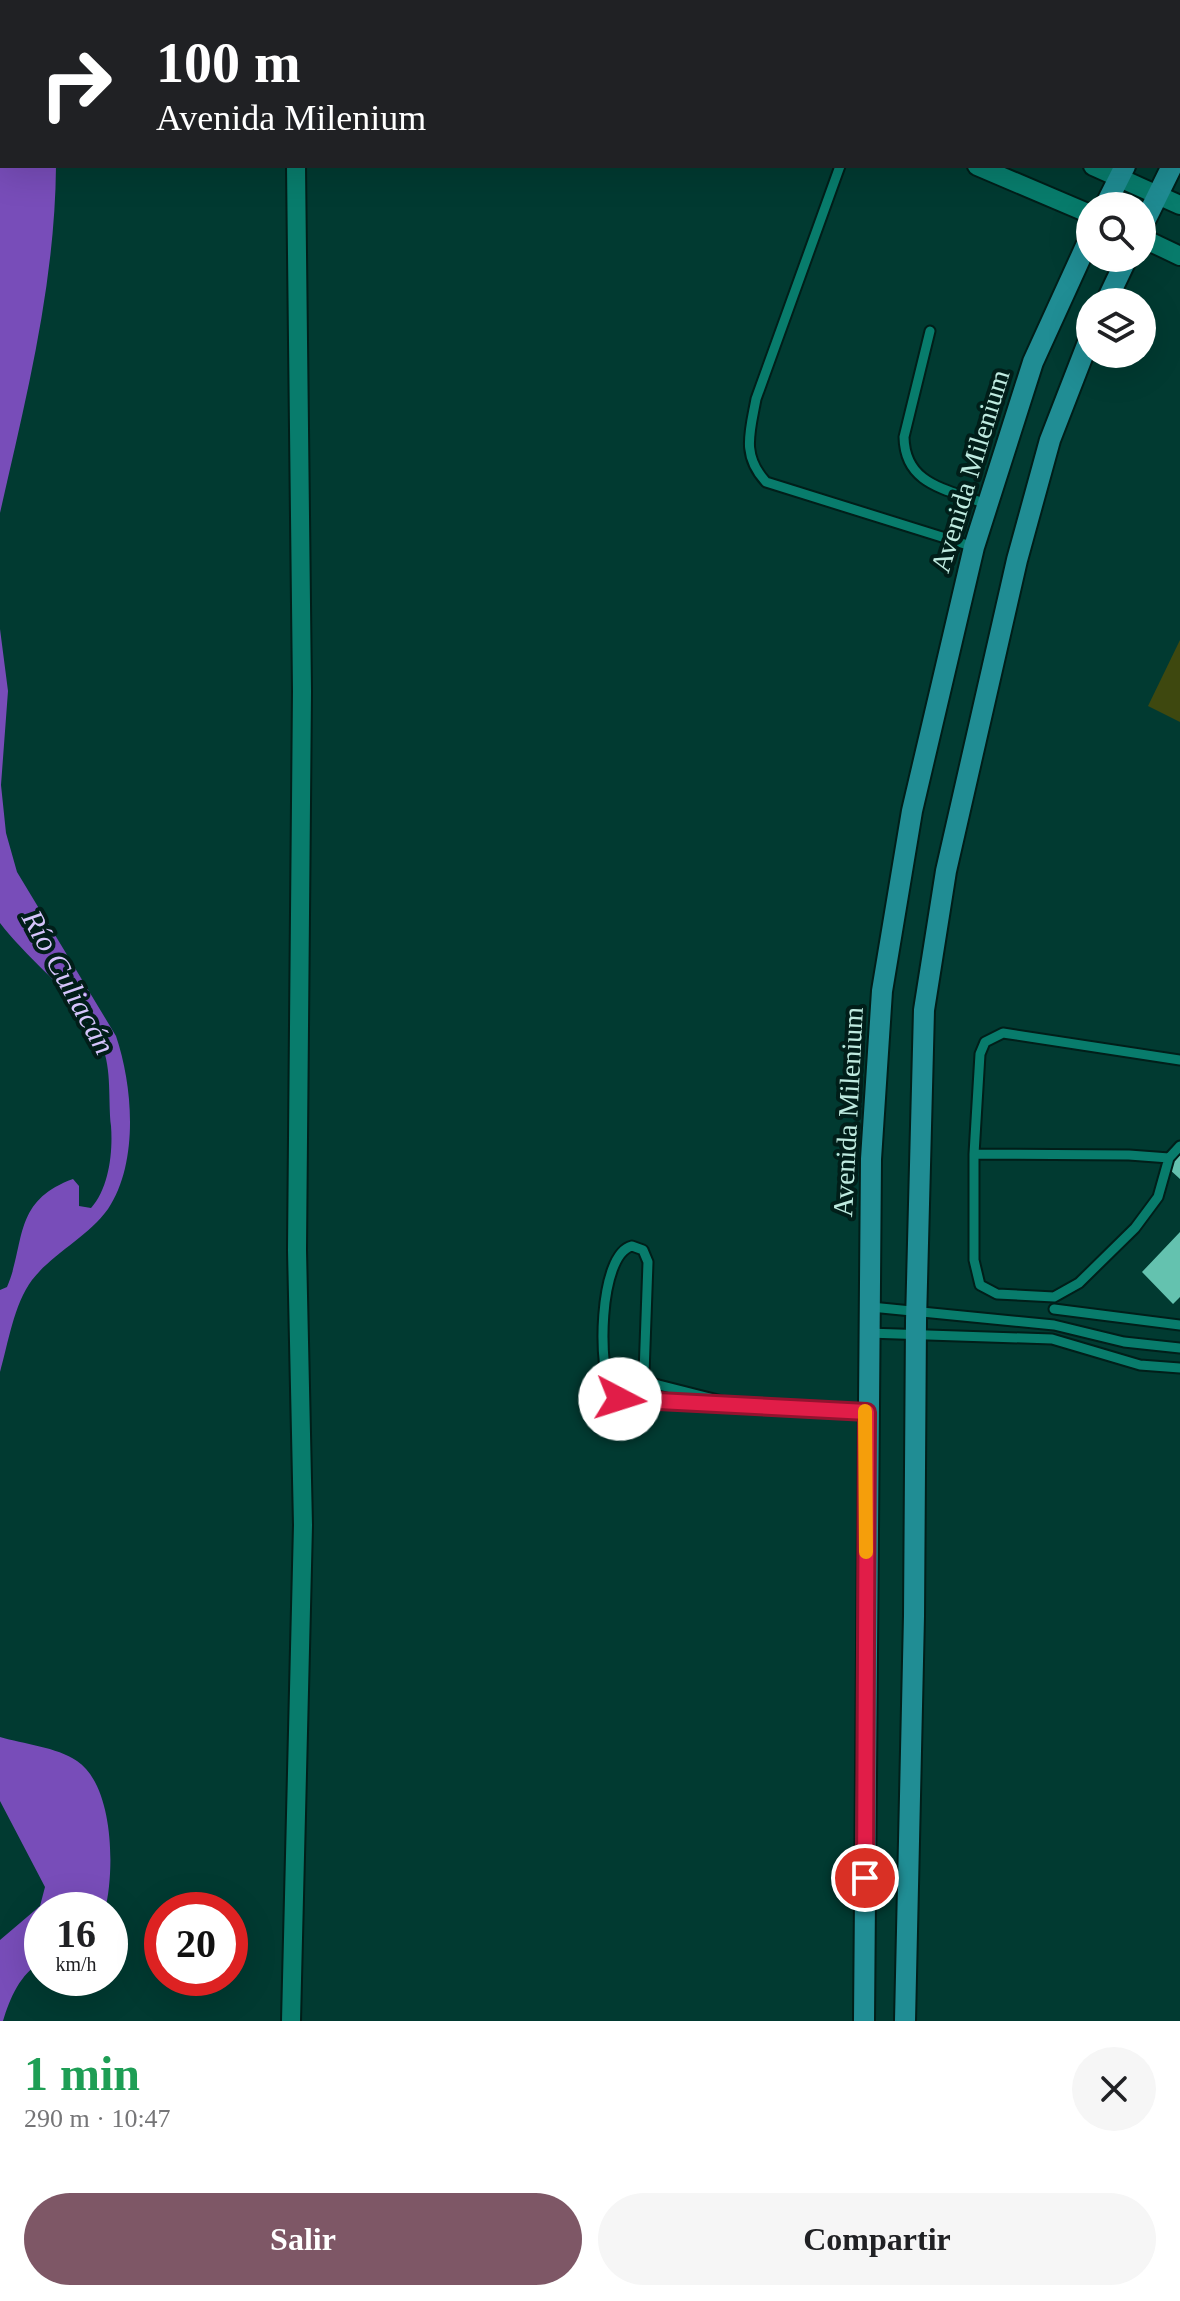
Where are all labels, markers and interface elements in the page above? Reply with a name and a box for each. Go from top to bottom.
icon: right [24,32,128,136]
text: 100 m [156,32,301,94]
text: Avenida Milenium [156,98,426,138]
map controls [1076,192,1156,368]
button: search [1076,192,1156,272]
button: layers [1076,288,1156,368]
street label: Avenida Milenium [924,366,1016,576]
water label: Río Culiacán [16,904,122,1060]
street label: Avenida Milenium [827,1006,869,1218]
position arrow [578,1357,662,1441]
pin [831,1844,899,1912]
icon: arrive [843,1856,887,1900]
speed limit sign: 20 [144,1892,248,1996]
text: 16 [56,1911,96,1956]
text: km/h [55,1953,97,1975]
text: 1 min [24,2047,140,2100]
button: close [1072,2047,1156,2131]
text: 290 m · 10:47 [24,2104,171,2133]
button: Salir [24,2193,582,2285]
button: Compartir [598,2193,1156,2285]

